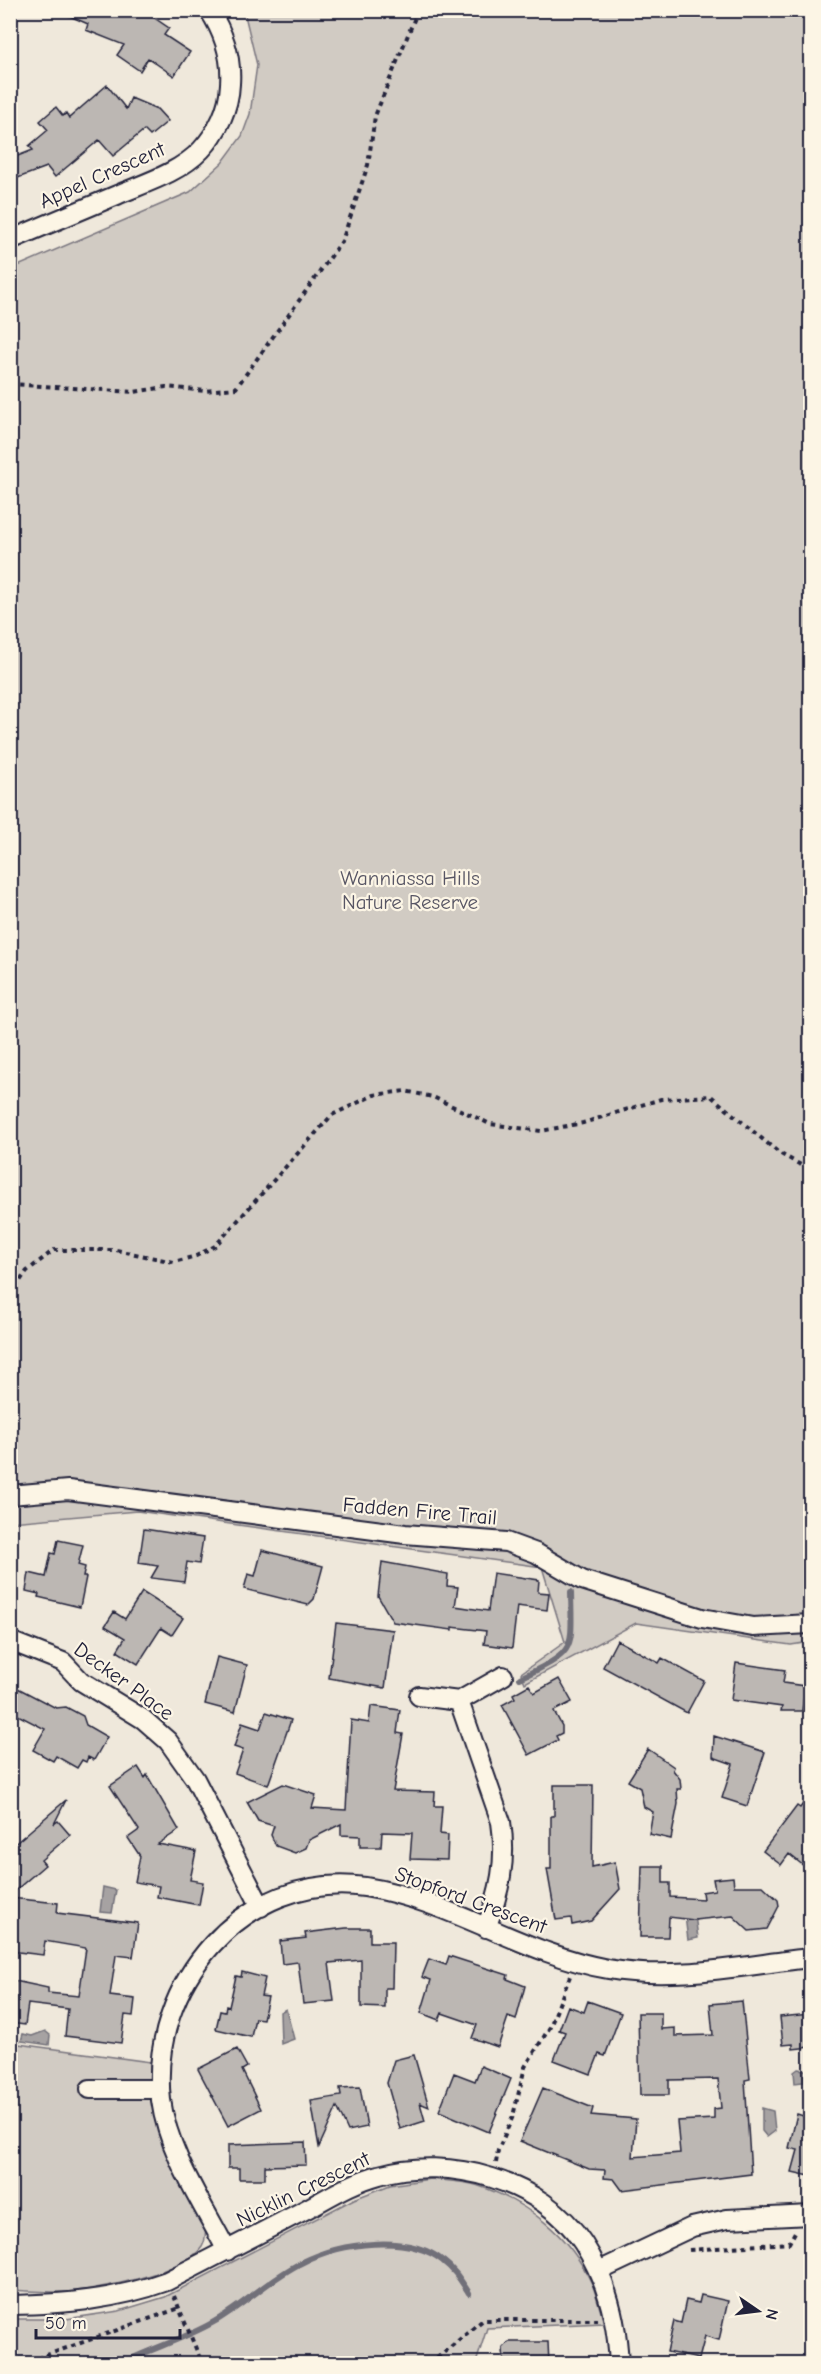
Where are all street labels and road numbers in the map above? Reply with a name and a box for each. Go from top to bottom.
street label: Appel Crescent [35,136,169,213]
street label: Fadden Fire Trail [342,1492,498,1530]
street label: Decker Place [69,1637,179,1725]
street label: Stopford Crescent [392,1861,551,1939]
street label: Nicklin Crescent [233,2146,374,2232]

